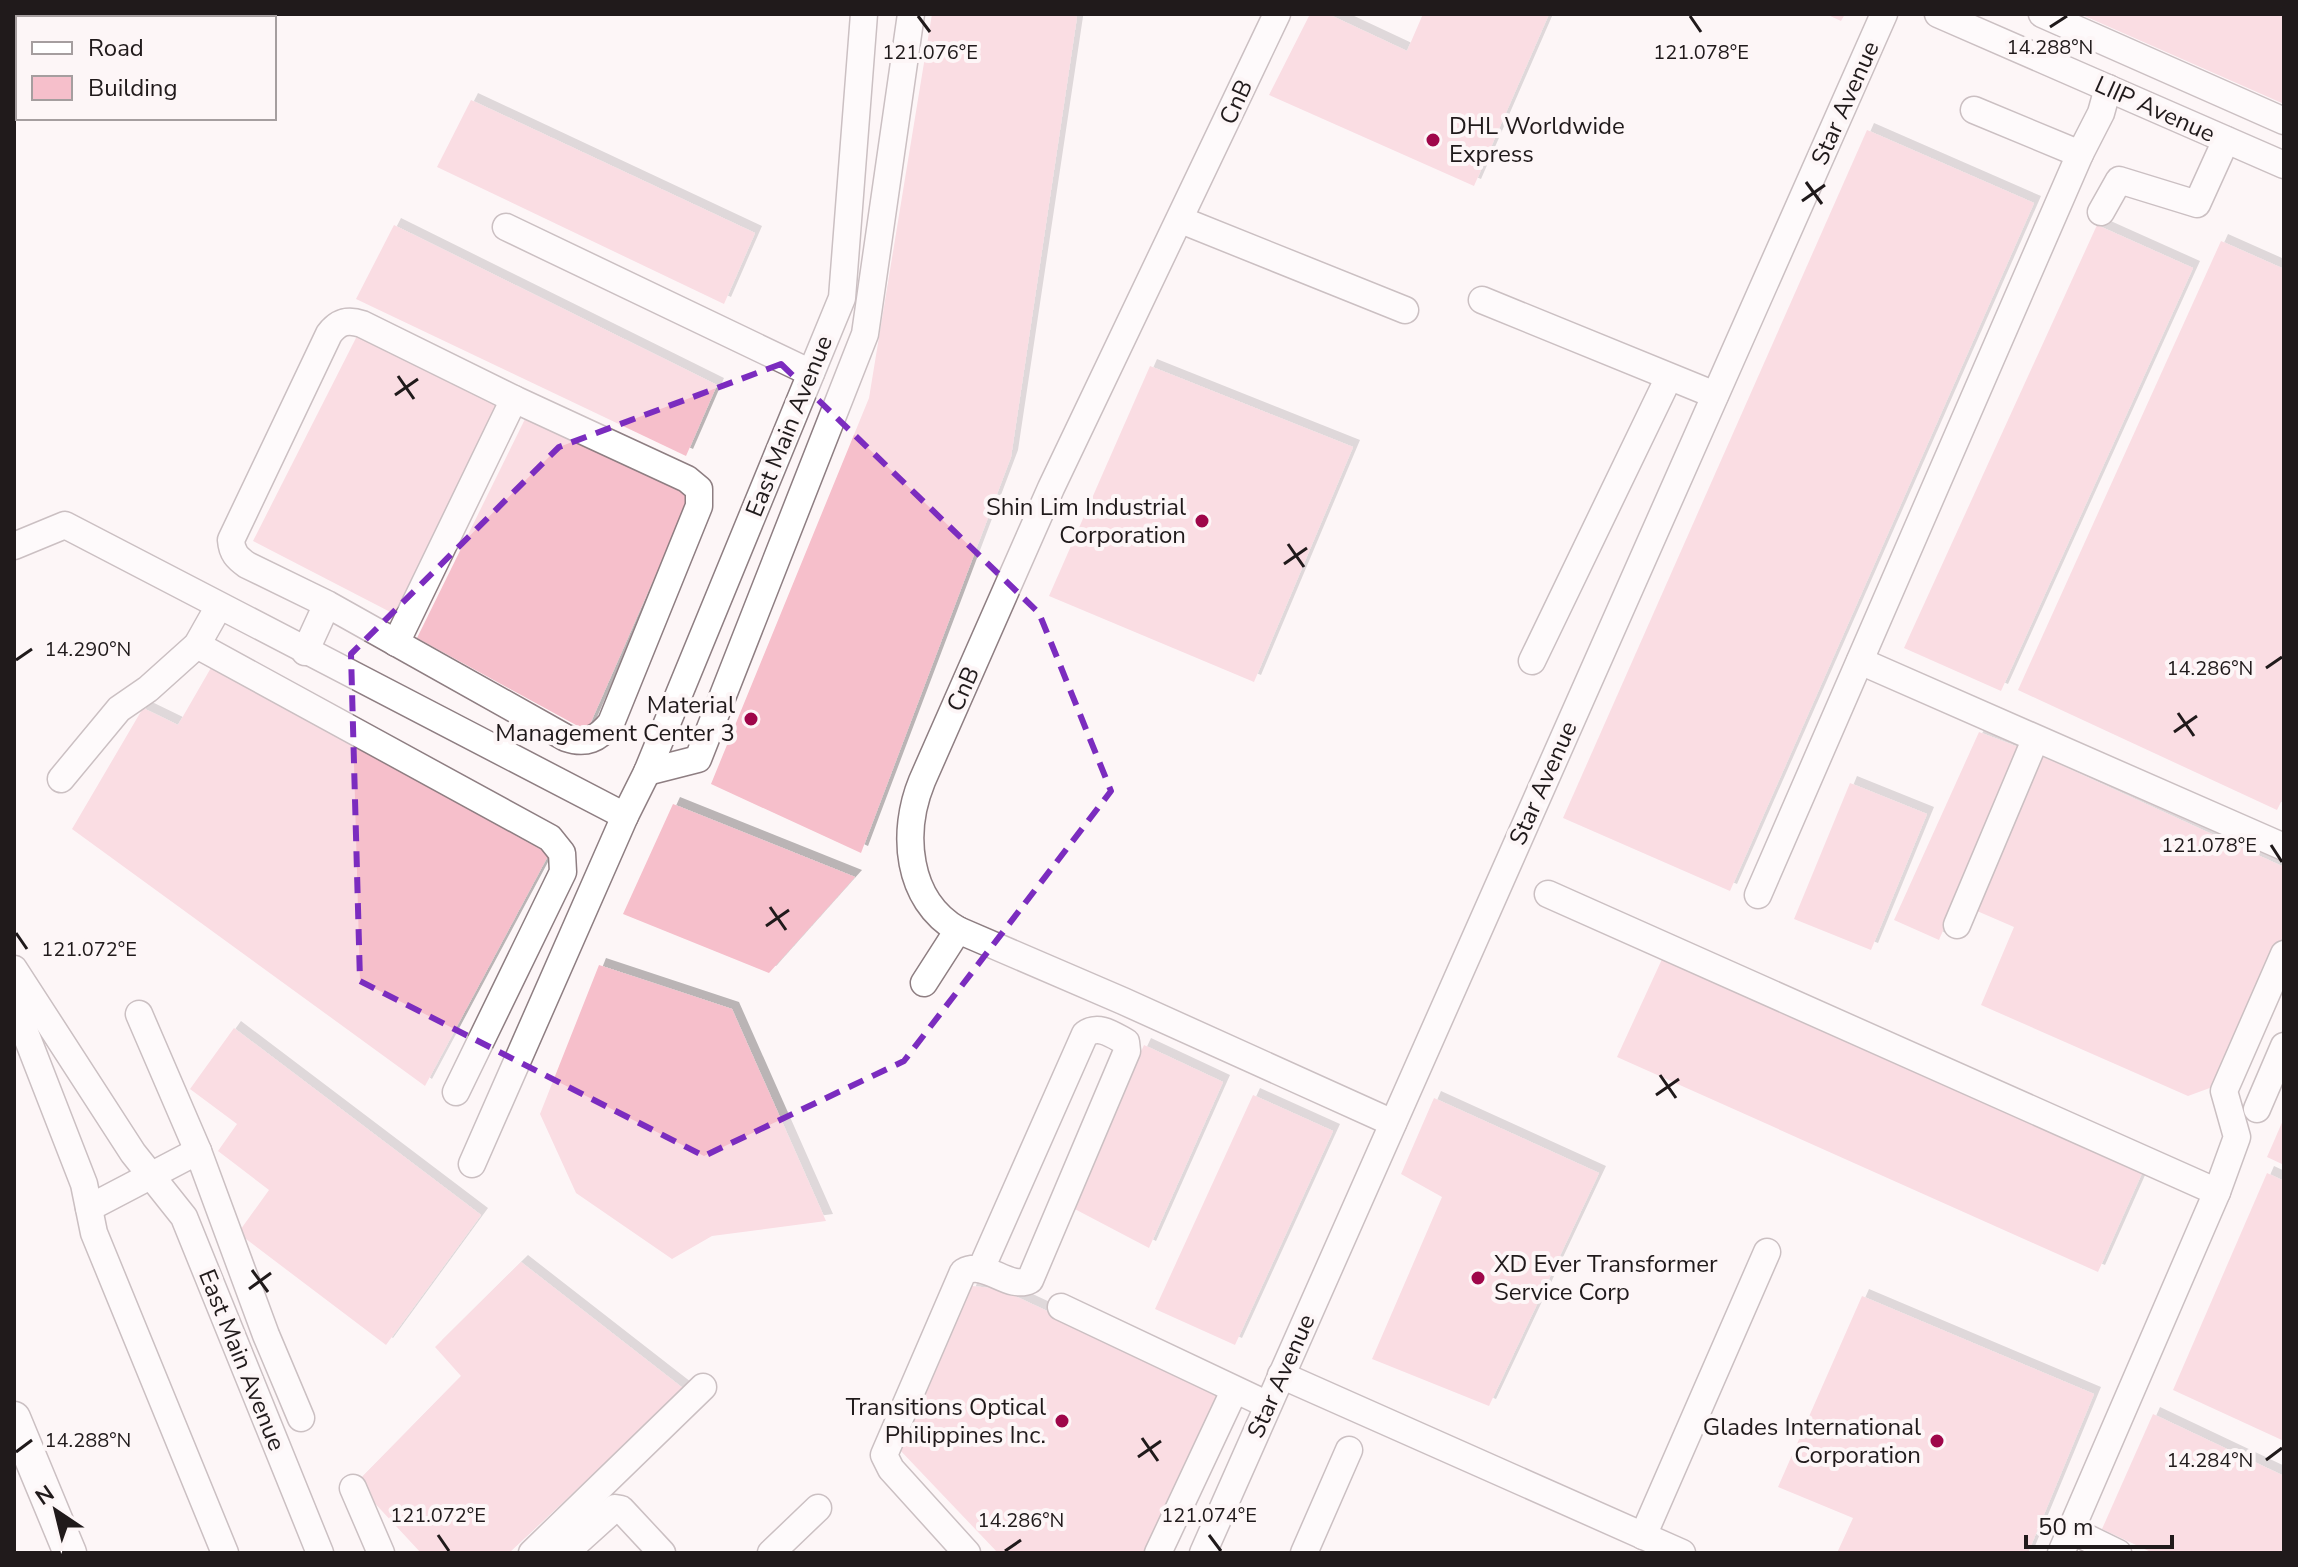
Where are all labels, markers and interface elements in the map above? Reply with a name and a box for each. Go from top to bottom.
legend [16,16,276,120]
text: Road [88,32,144,64]
text: 14.288°N [2007,34,2093,61]
street label: Star Avenue [1803,36,1887,170]
text: 121.076°E [882,39,978,66]
text: 121.078°E [1653,39,1749,66]
street label: LIIP Avenue [2090,68,2220,150]
text: Building [88,72,178,104]
street label: CnB [1212,74,1260,130]
place label: DHL Worldwide Express [1449,110,1625,170]
marker: DHL Worldwide Express [1424,131,1442,149]
street label: East Main Avenue [738,331,840,521]
place label: Shin Lim Industrial Corporation [986,491,1186,551]
marker: Shin Lim Industrial Corporation [1193,512,1211,530]
text: 14.290°N [45,636,131,663]
text: 14.286°N [2167,655,2253,682]
street label: CnB [939,661,987,717]
place label: Material Management Center 3 [495,689,735,749]
marker: Material Management Center 3 [742,710,760,728]
street label: Star Avenue [1501,716,1585,850]
text: 121.078°E [2161,832,2257,859]
text: 121.072°E [41,936,137,963]
place label: XD Ever Transformer Service Corp [1494,1248,1718,1308]
street label: East Main Avenue [191,1265,293,1455]
marker: XD Ever Transformer Service Corp [1469,1269,1487,1287]
street label: Star Avenue [1239,1309,1323,1443]
place label: Transitions Optical Philippines Inc. [846,1391,1046,1451]
place label: Glades International Corporation [1703,1411,1921,1471]
marker: Transitions Optical Philippines Inc. [1053,1412,1071,1430]
text: 14.288°N [45,1427,131,1454]
marker: Glades International Corporation [1928,1432,1946,1450]
text: 14.284°N [2167,1447,2253,1474]
north arrow [16,1471,96,1551]
text: N [30,1478,60,1512]
scale bar [2026,1499,2172,1549]
text: 121.072°E [390,1502,486,1529]
text: 121.074°E [1161,1502,1257,1529]
text: 14.286°N [978,1507,1064,1534]
text: 50 m [2038,1511,2094,1543]

